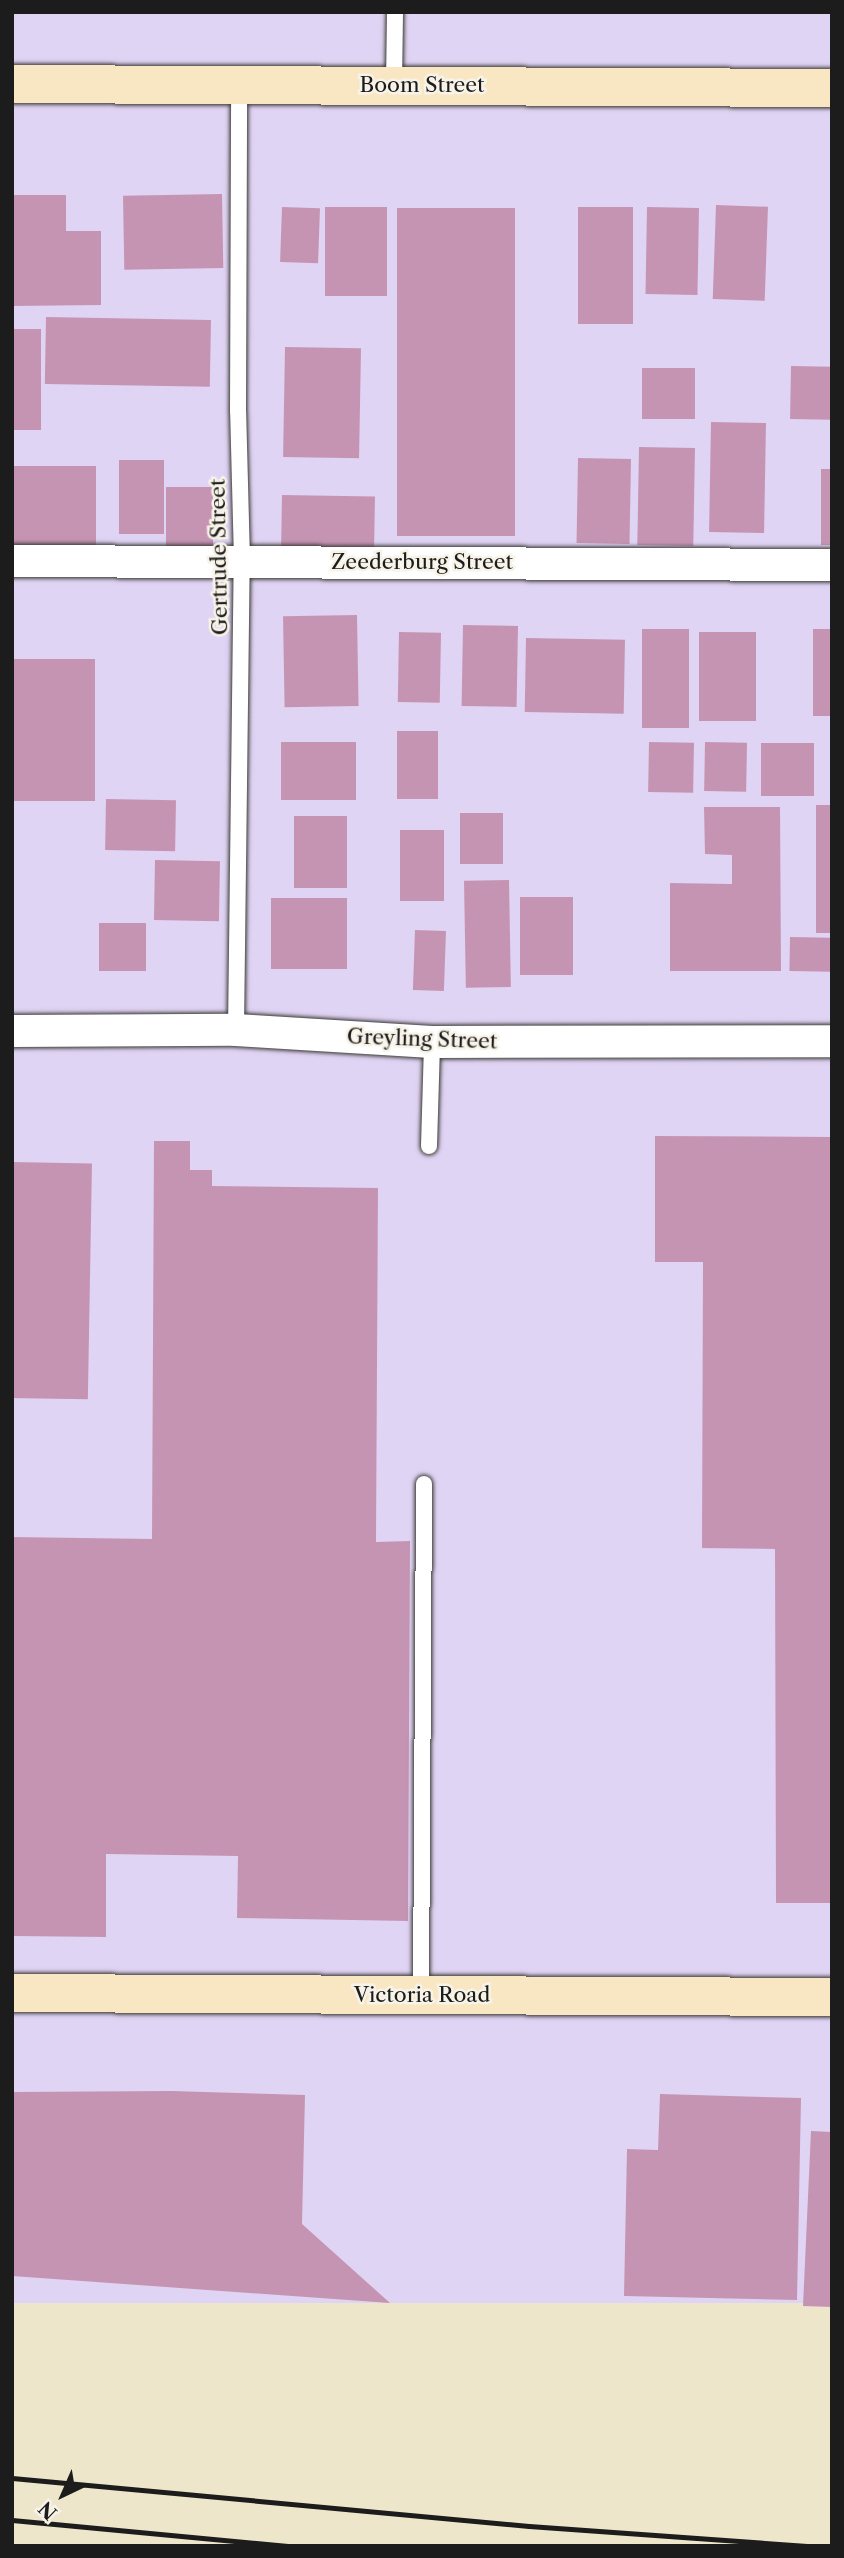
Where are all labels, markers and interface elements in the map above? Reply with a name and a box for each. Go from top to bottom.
street label: Boom Street [359,72,485,98]
street label: Gertrude Street [205,479,233,635]
street label: Zeederburg Street [331,549,513,575]
street label: Greyling Street [346,1024,498,1054]
street label: Victoria Road [354,1982,490,2008]
north arrow [28,2460,98,2530]
text: N [34,2496,62,2524]

